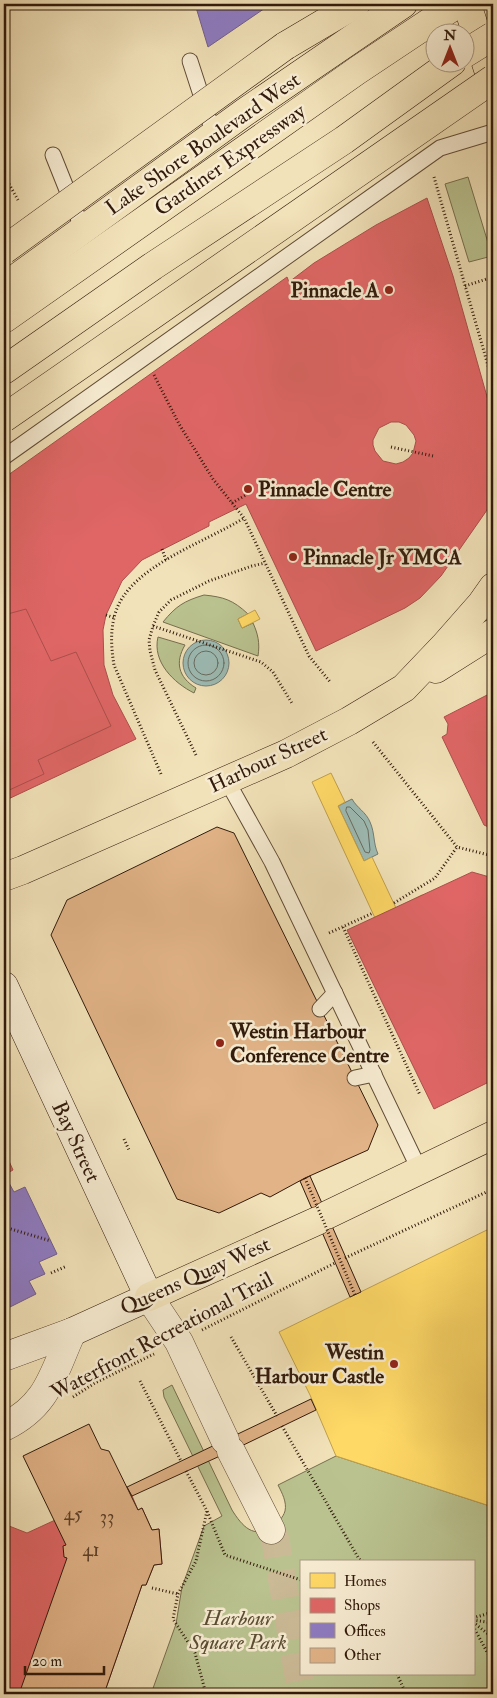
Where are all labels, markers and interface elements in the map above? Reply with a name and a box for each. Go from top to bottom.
north arrow [424,22,474,72]
text: N [443,27,457,44]
street label: Lake Shore Boulevard West [100,66,306,221]
street label: Gardiner Expressway [149,97,311,222]
place label: Pinnacle A [291,277,380,304]
marker: Pinnacle A [383,284,395,296]
place label: Pinnacle Centre [258,476,391,503]
marker: Pinnacle Centre [242,483,254,495]
place label: Pinnacle Jr YMCA [303,544,462,571]
marker: Pinnacle Jr YMCA [287,551,299,563]
street label: Harbour Street [204,721,332,799]
place label: Westin Harbour Conference Centre [229,1018,389,1069]
marker: Westin Harbour Conference Centre [214,1037,226,1049]
street label: Bay Street [45,1097,107,1187]
street label: Queens Quay West [116,1231,274,1321]
street label: Waterfront Recreational Trail [45,1266,278,1407]
place label: Westin Harbour Castle [255,1339,384,1390]
marker: Westin Harbour Castle [388,1358,400,1370]
house number: 45 [64,1502,83,1526]
house number: 33 [100,1505,114,1529]
house number: 41 [82,1538,100,1562]
legend [300,1560,474,1676]
text: Homes [344,1572,386,1591]
text: Shops [344,1596,380,1616]
park label: Harbour Square Park [188,1605,287,1656]
text: Offices [344,1622,386,1641]
scale bar [25,1643,104,1675]
text: Other [344,1646,381,1665]
text: 20 m [32,1652,62,1671]

